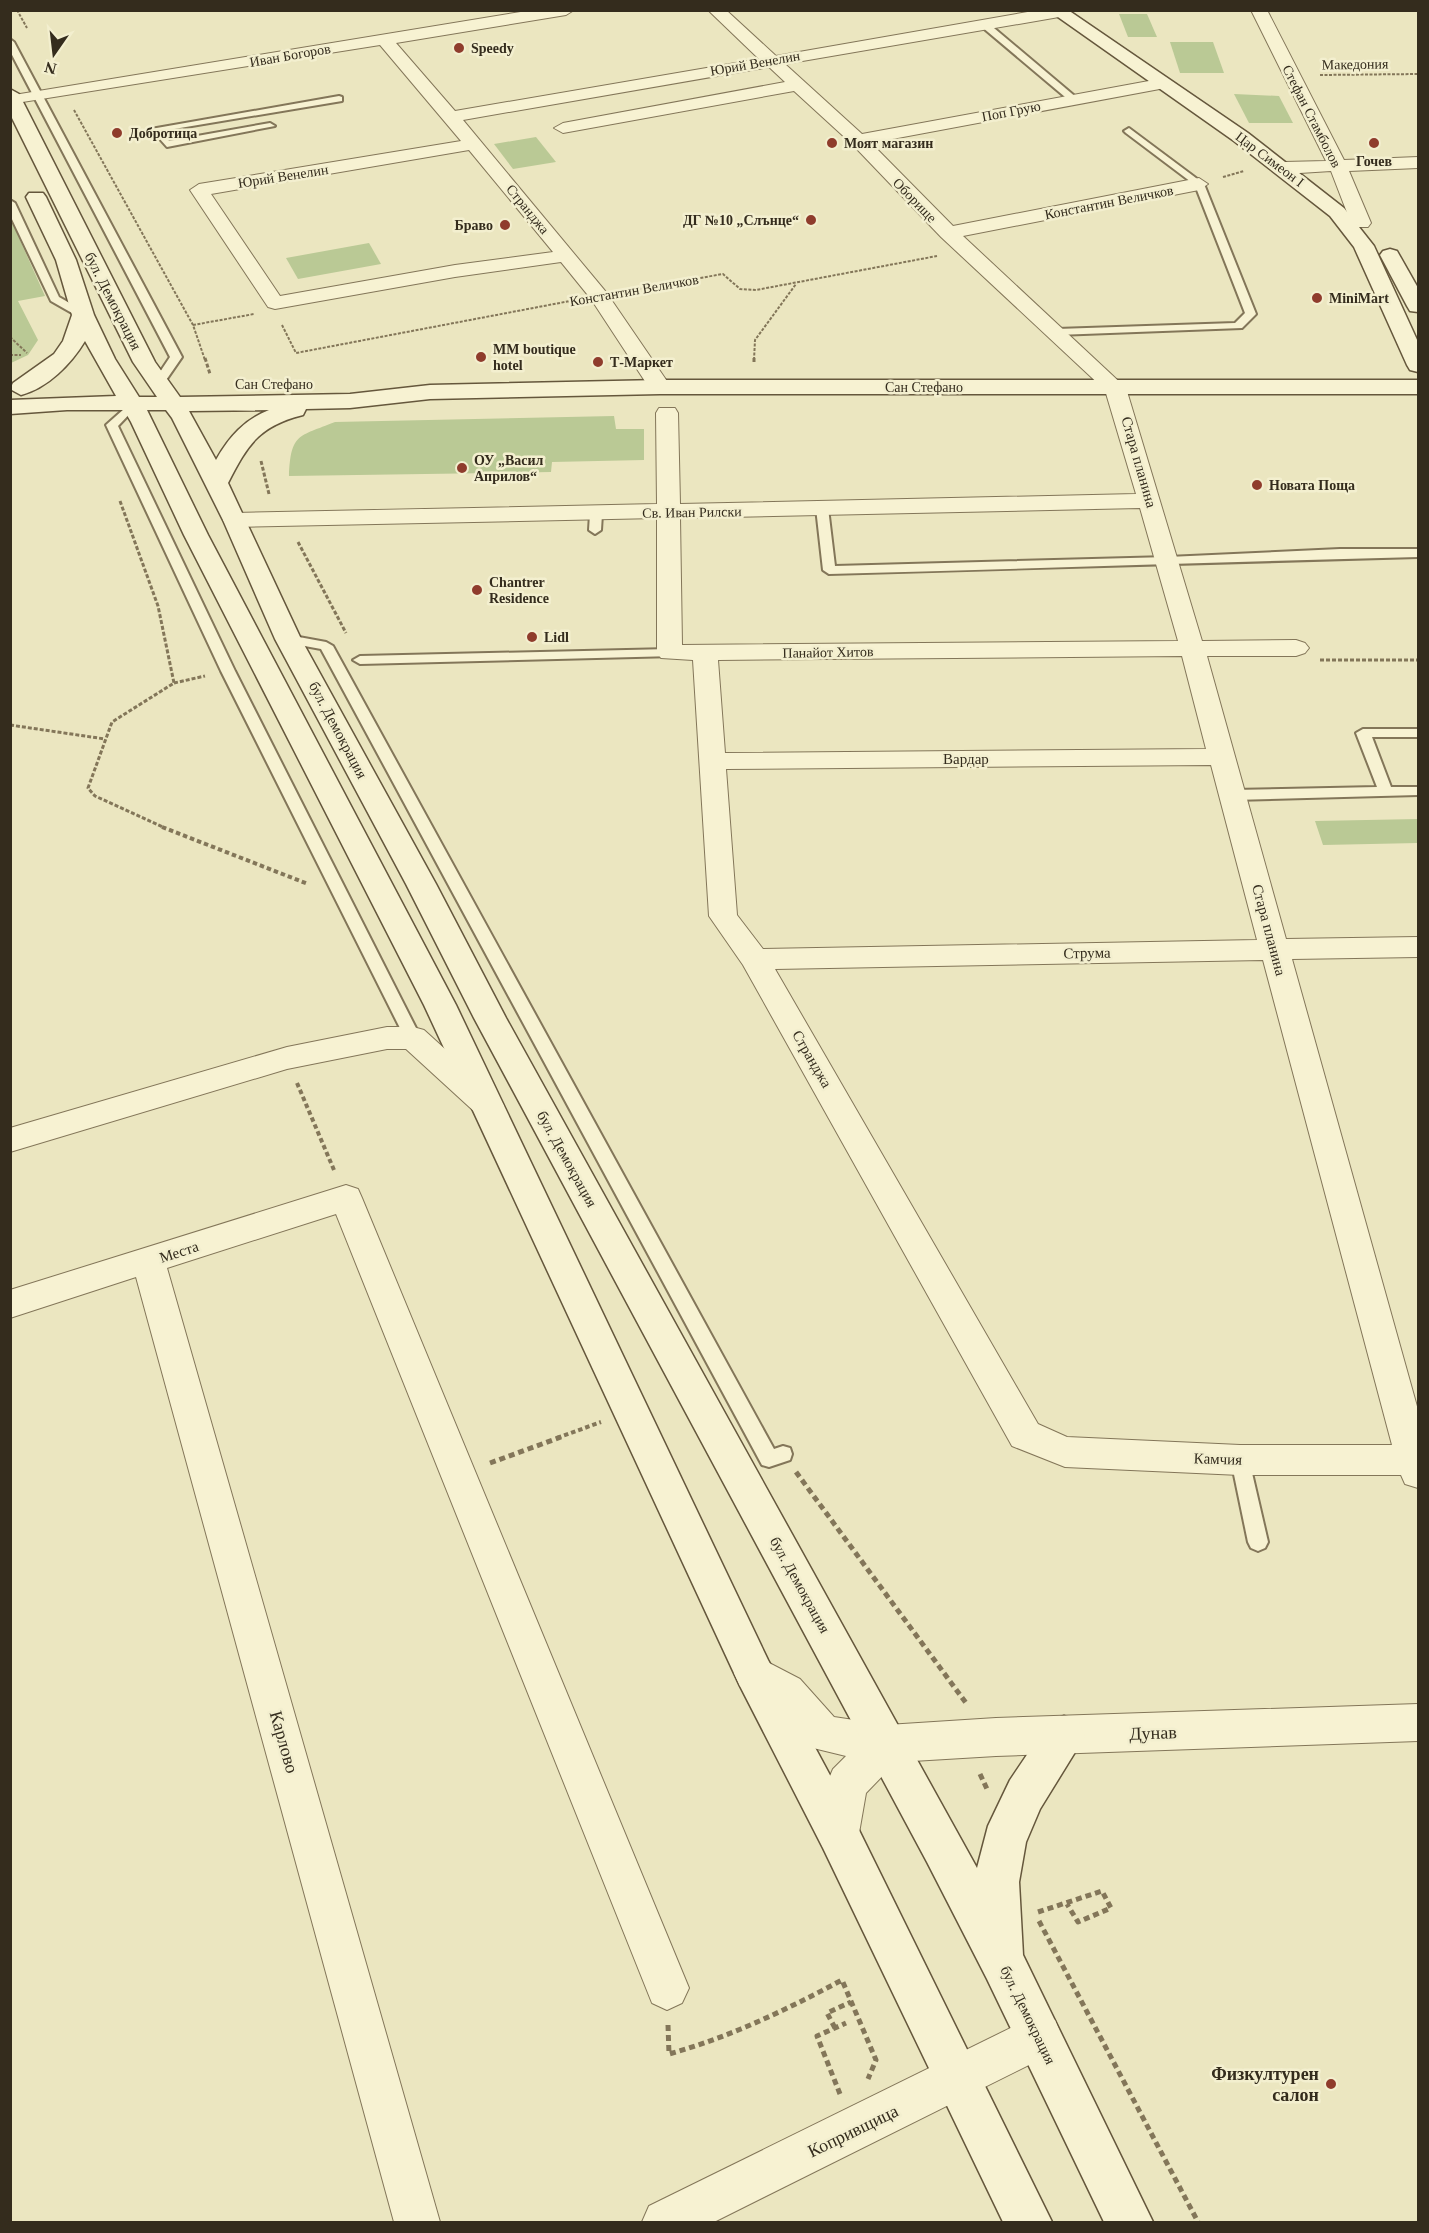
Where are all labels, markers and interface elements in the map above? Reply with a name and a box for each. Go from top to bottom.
north arrow [24,24,84,84]
street label: Иван Богоров [249,41,332,70]
marker: Speedy [452,41,466,55]
place label: Speedy [471,41,514,56]
street label: Юрий Венелин [709,48,802,79]
street label: Македония [1322,56,1389,73]
text: N [42,58,58,78]
street label: Стефан Стамболов [1279,62,1344,170]
street label: Поп Грую [980,98,1042,125]
marker: Добротица [110,126,124,140]
place label: Добротица [129,126,197,141]
street label: Цар Симеон I [1233,129,1307,190]
marker: Моят магазин [825,136,839,150]
place label: Моят магазин [844,136,933,151]
marker: Гочев [1367,136,1381,150]
place label: Гочев [1356,154,1392,169]
street label: Юрий Венелин [237,162,330,191]
street label: Оборище [890,175,939,226]
street label: Странджа [503,182,553,238]
street label: Константин Величков [1044,183,1175,222]
place label: ДГ №10 „Слънце“ [683,213,799,228]
marker: ДГ №10 „Слънце“ [804,213,818,227]
place label: Браво [454,218,493,233]
marker: Браво [498,218,512,232]
street label: бул. Демокрация [82,250,145,353]
street label: Константин Величков [568,272,700,309]
marker: MiniMart [1310,291,1324,305]
place label: MiniMart [1329,291,1389,306]
place label: MM boutique hotel [493,342,576,373]
marker: MM boutique hotel [474,350,488,364]
marker: Т-Маркет [591,355,605,369]
place label: Т-Маркет [610,355,673,370]
street label: Сан Стефано [235,377,313,392]
street label: Сан Стефано [885,380,963,395]
street label: Стара планина [1118,415,1160,510]
place label: ОУ „Васил Априлов“ [474,453,543,484]
marker: ОУ „Васил Априлов“ [455,461,469,475]
marker: Новата Поща [1250,478,1264,492]
place label: Новата Поща [1269,478,1355,493]
street label: Св. Иван Рилски [642,504,742,521]
place label: Chantrer Residence [489,575,549,606]
marker: Chantrer Residence [470,583,484,597]
marker: Lidl [525,630,539,644]
place label: Lidl [544,630,569,645]
street label: Панайот Хитов [782,644,874,661]
street label: бул. Демокрация [306,679,370,781]
street label: Вардар [943,751,989,767]
street label: Стара планина [1249,883,1289,978]
street label: Струма [1063,945,1111,961]
street label: Странджа [789,1028,835,1091]
street label: бул. Демокрация [534,1108,600,1210]
street label: Места [157,1238,201,1266]
street label: Камчия [1194,1450,1243,1468]
street label: бул. Демокрация [767,1534,833,1636]
street label: Карлово [266,1709,302,1775]
street label: Дунав [1129,1722,1177,1744]
street label: бул. Демокрация [997,1963,1059,2067]
place label: Физкултурен салон [1211,2064,1319,2105]
marker: Физкултурен салон [1324,2077,1338,2091]
street label: Копривщица [805,2101,901,2161]

